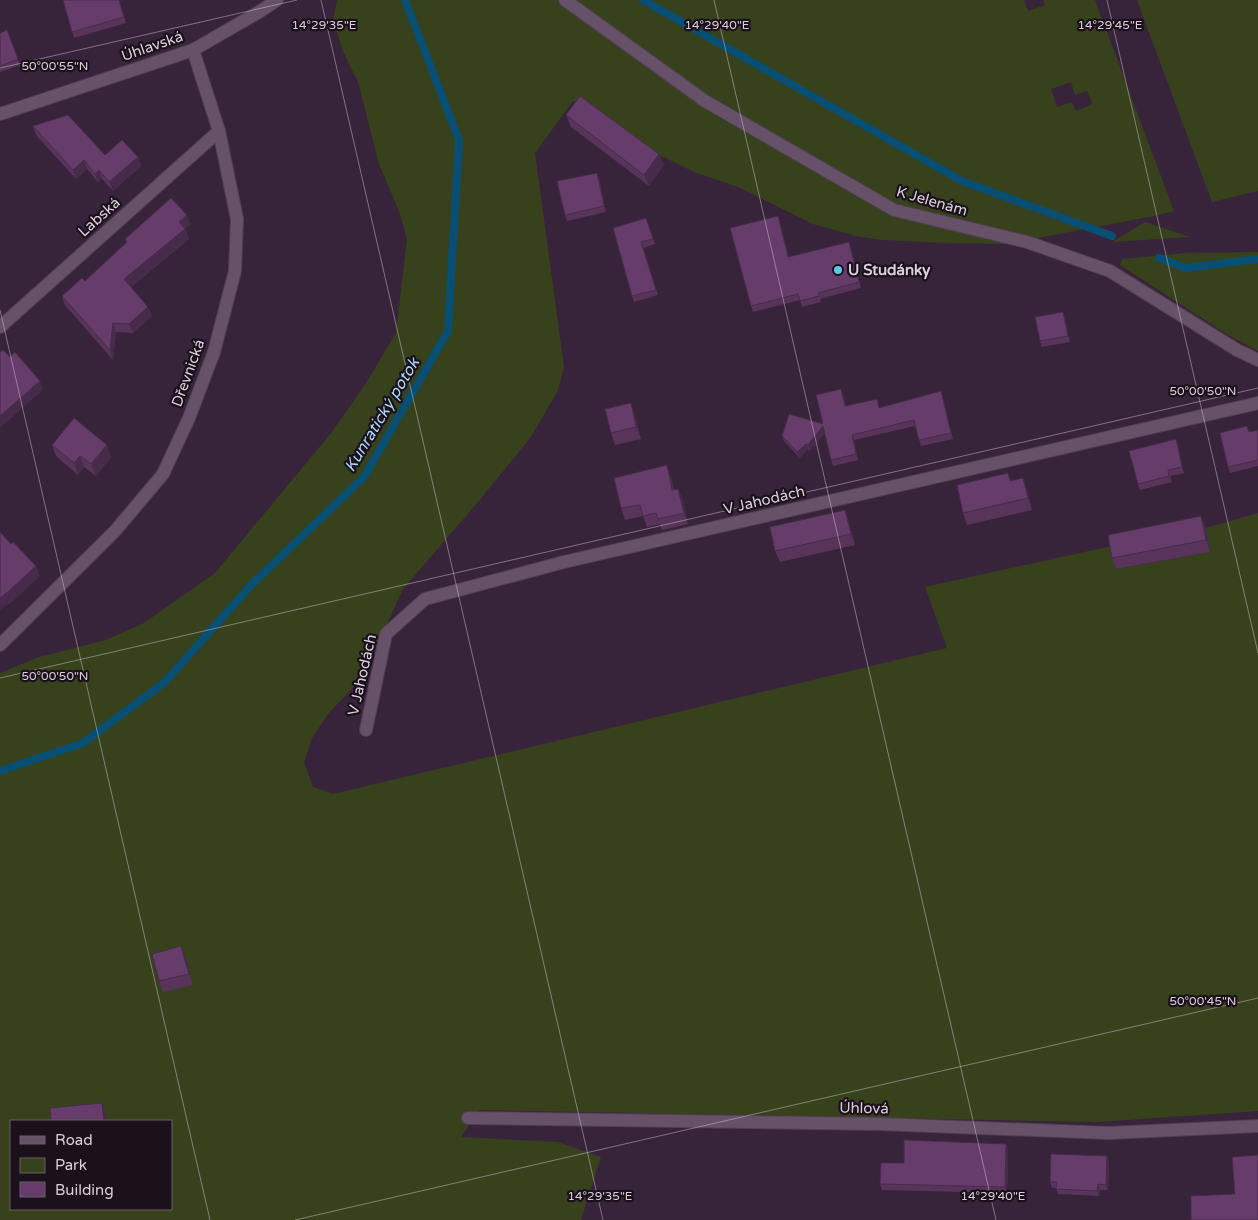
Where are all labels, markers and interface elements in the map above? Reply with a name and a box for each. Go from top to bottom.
text: 14°29'35"E [291,18,357,32]
text: 14°29'40"E [684,18,750,32]
text: 14°29'45"E [1077,18,1143,32]
street label: Úhlavská [119,27,185,65]
text: 50°00'55"N [22,59,89,73]
street label: K Jelenám [894,182,970,220]
street label: Labská [74,194,124,240]
place label: U Studánky [848,261,930,280]
marker: U Studánky [832,264,844,276]
street label: Dřevnická [168,337,208,409]
water label: Kunratický potok [340,353,425,476]
text: 50°00'50"N [1170,384,1237,398]
street label: V Jahodách [722,482,806,518]
street label: V Jahodách [344,633,380,717]
text: 50°00'50"N [22,669,89,683]
text: 50°00'45"N [1170,994,1237,1008]
street label: Úhlová [839,1099,889,1117]
legend [10,1120,172,1210]
text: Road [55,1131,93,1149]
text: Park [55,1156,87,1174]
text: Building [55,1181,114,1199]
text: 14°29'35"E [567,1189,633,1203]
text: 14°29'40"E [960,1189,1026,1203]

